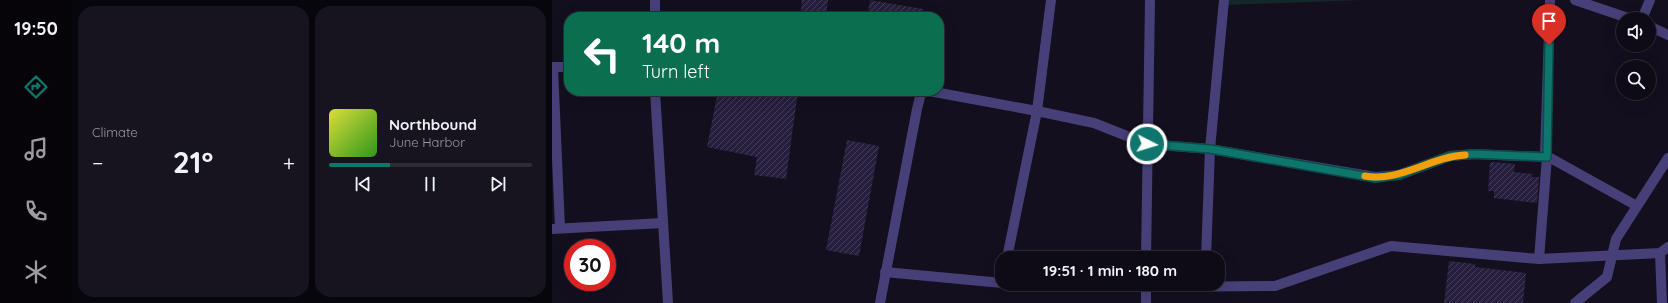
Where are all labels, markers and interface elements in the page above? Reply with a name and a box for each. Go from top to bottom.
pin [1532,4,1566,45]
icon: arrive [1538,10,1560,32]
map controls [1616,12,1656,100]
button: sound [1616,12,1656,52]
text: 19:50 [14,17,58,40]
text: 140 m [642,25,720,60]
icon: left [576,28,628,80]
text: Turn left [642,60,710,83]
button: search [1616,60,1656,100]
icon: directions [22,73,50,101]
text: Northbound [389,115,477,134]
position arrow [1126,123,1168,165]
text: Climate [92,124,138,140]
text: June Harbor [389,134,465,150]
icon: music [22,135,50,163]
text: 21° [173,143,213,181]
text: − [92,149,103,177]
text: + [283,149,295,177]
icon: previous [352,173,374,195]
icon: pause [419,173,441,195]
icon: next [487,173,509,195]
icon: phone [22,197,50,225]
speed limit sign: 30 [564,239,616,291]
icon: climate [22,258,50,286]
text: 19:51 · 1 min · 180 m [1043,261,1177,280]

